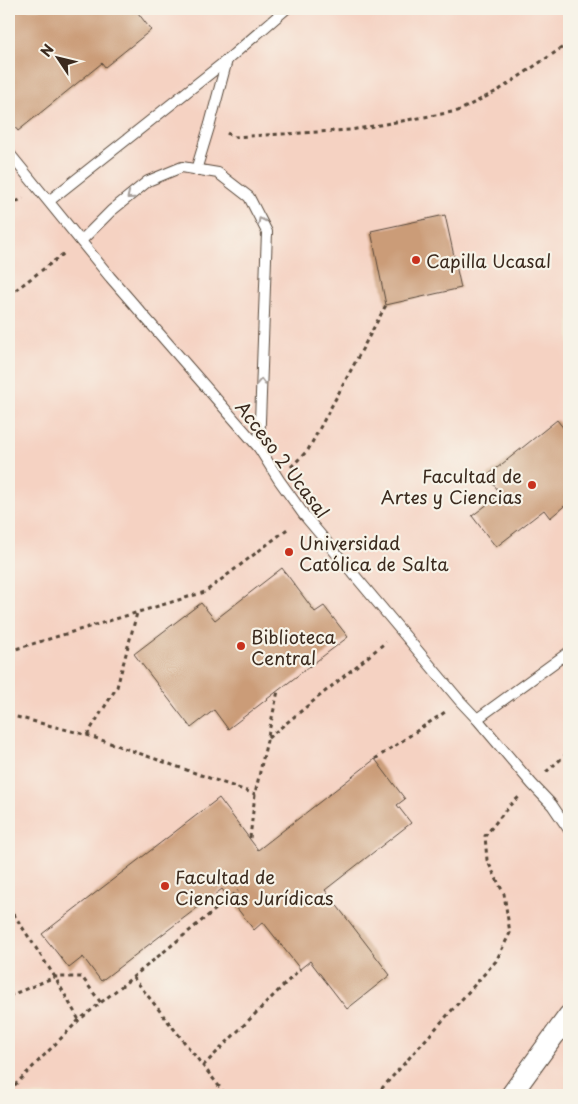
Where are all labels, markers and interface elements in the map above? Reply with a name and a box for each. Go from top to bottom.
north arrow [32,32,82,82]
text: N [35,40,59,61]
one-way arrow [127,190,136,198]
one-way arrow [257,217,267,226]
place label: Capilla Ucasal [426,247,551,274]
marker: Capilla Ucasal [410,254,422,266]
one-way arrow [256,378,266,386]
street label: Acceso 2 Ucasal [230,395,336,523]
place label: Facultad de Artes y Ciencias [381,462,522,510]
marker: Facultad de Artes y Ciencias [526,479,538,491]
place label: Universidad Católica de Salta [299,529,449,577]
marker: Universidad Católica de Salta [283,546,295,558]
place label: Biblioteca Central [251,623,337,671]
marker: Biblioteca Central [235,640,247,652]
place label: Facultad de Ciencias Jurídicas [175,863,333,911]
marker: Facultad de Ciencias Jurídicas [159,880,171,892]

